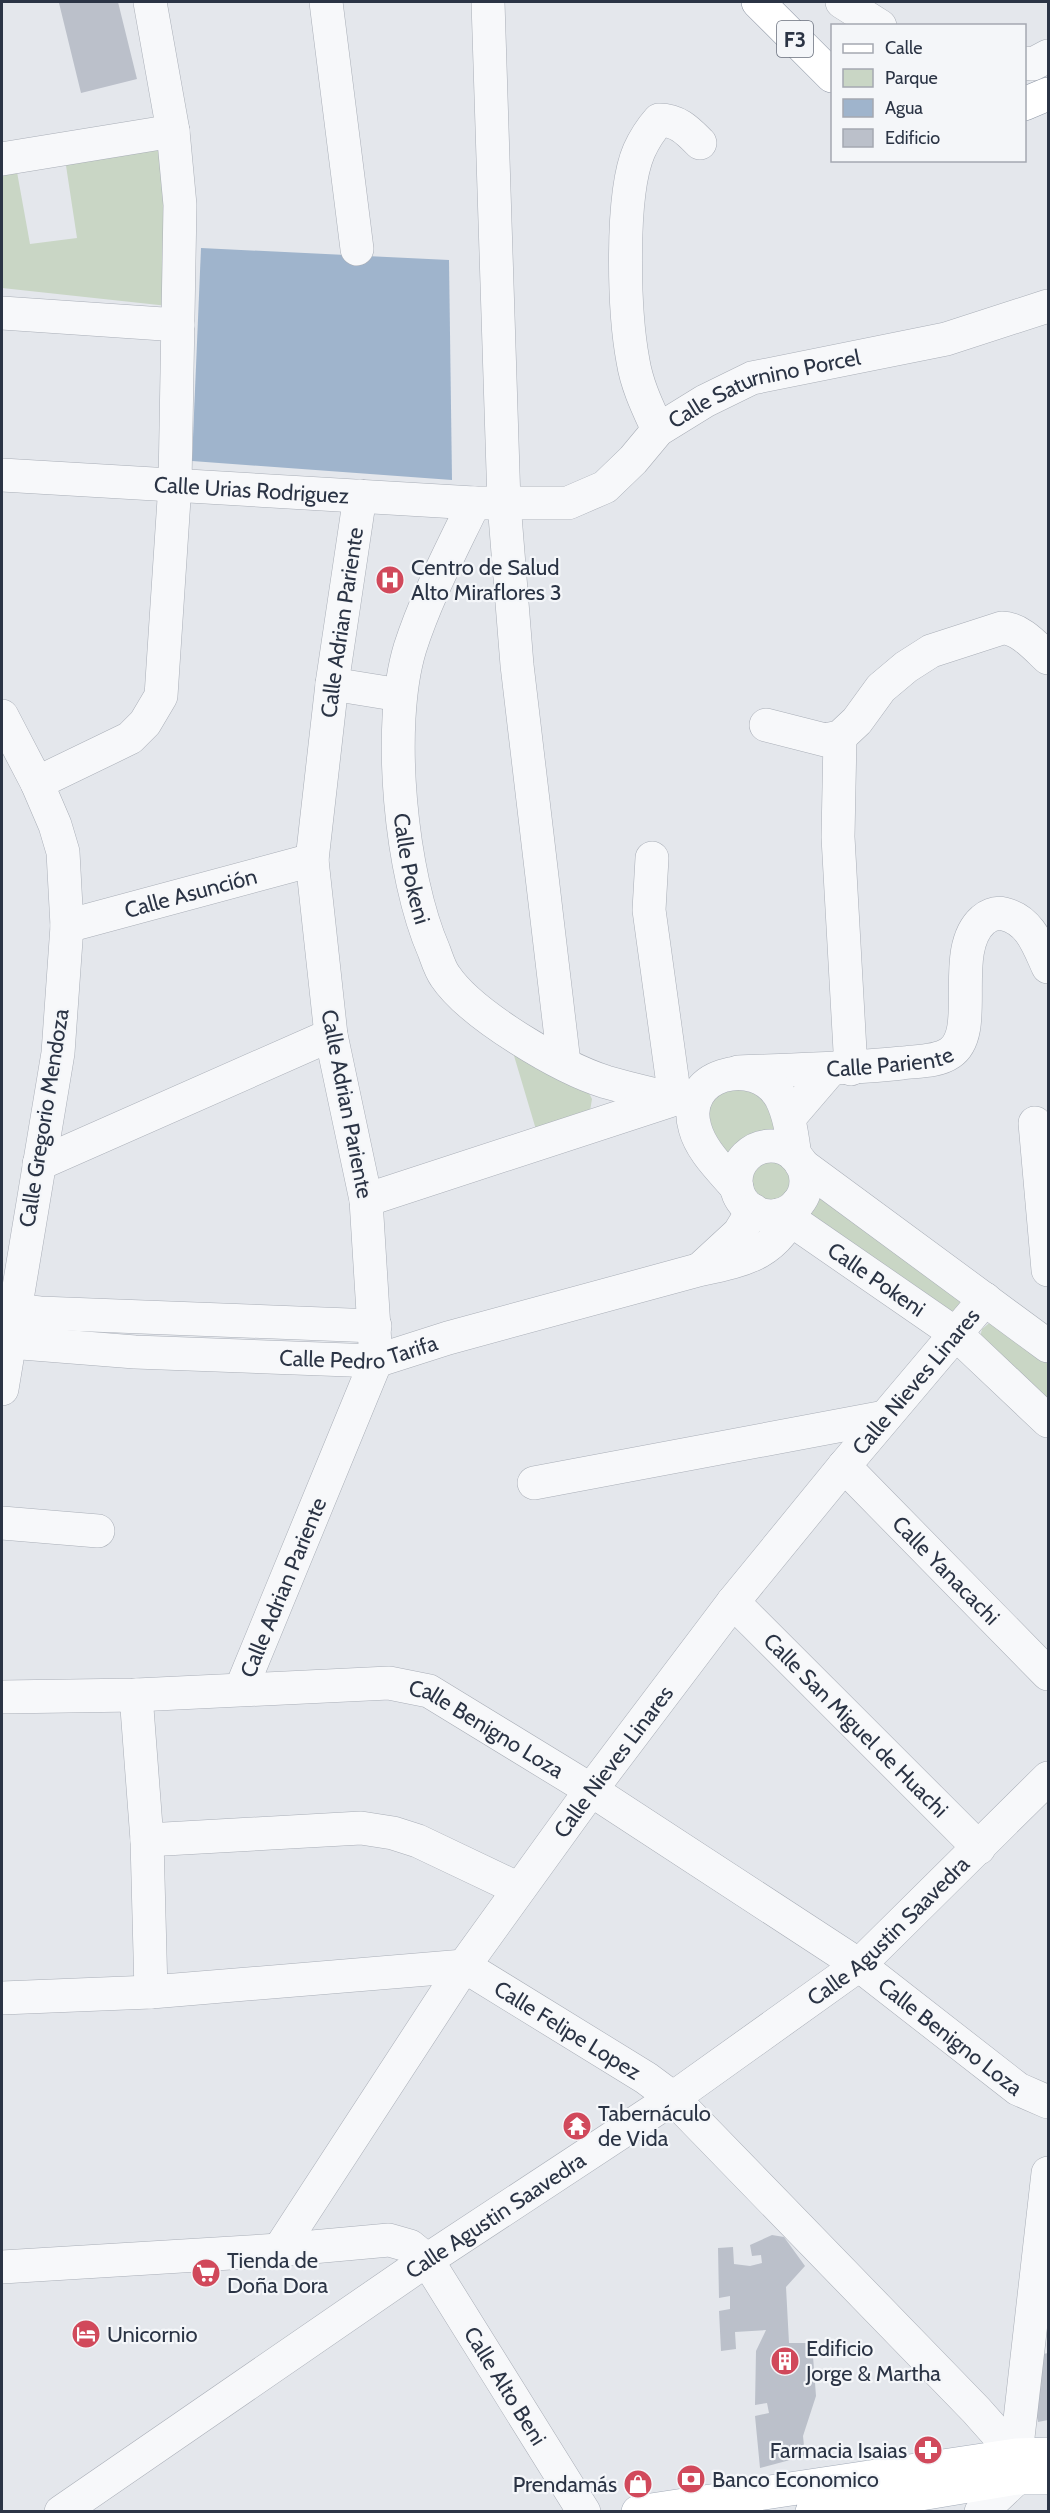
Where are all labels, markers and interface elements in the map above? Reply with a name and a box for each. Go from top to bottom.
road number: F3 [777,21,813,57]
legend [831,24,1026,162]
text: Calle [885,37,922,59]
text: Parque [885,67,938,89]
text: Agua [885,97,923,119]
text: Edificio [885,127,940,149]
street label: Calle Saturnino Porcel [663,343,863,434]
street label: Calle Urias Rodriguez [153,471,350,509]
street label: Calle Adrian Pariente [315,526,369,719]
place label: Centro de Salud Alto Miraflores 3 [411,554,562,606]
hospital icon: Centro de Salud Alto Miraflores 3 [374,564,406,596]
street label: Calle Pokeni [388,811,437,927]
street label: Calle Asunción [121,862,260,923]
street label: Calle Gregorio Mendoza [13,1006,75,1229]
street label: Calle Adrian Pariente [315,1007,379,1201]
street label: Calle Pariente [826,1040,958,1082]
street label: Calle Pokeni [823,1236,931,1322]
street label: Calle Nieves Linares [846,1303,985,1460]
street label: Calle Pedro Tarifa [279,1329,441,1375]
street label: Calle Adrian Pariente [234,1493,332,1681]
street label: Calle Yanacachi [887,1510,1006,1630]
street label: Calle San Miguel de Huachi [758,1627,954,1823]
street label: Calle Benigno Loza [407,1674,569,1784]
street label: Calle Nieves Linares [547,1680,679,1843]
street label: Calle Agustin Saavedra [802,1850,975,2011]
street label: Calle Benigno Loza [873,1972,1028,2101]
street label: Calle Felipe Lopez [489,1974,646,2085]
place label: Tabernáculo de Vida [598,2100,711,2152]
temple icon: Tabernáculo de Vida [561,2110,593,2142]
street label: Calle Agustin Saavedra [400,2146,591,2284]
place label: Tienda de Doña Dora [227,2247,329,2299]
supermarket icon: Tienda de Doña Dora [190,2257,222,2289]
hotel icon: Unicornio [70,2318,102,2350]
place label: Unicornio [107,2321,198,2348]
street label: Calle Alto Beni [458,2321,552,2450]
place label: Edificio Jorge & Martha [805,2335,941,2387]
building icon: Edificio Jorge & Martha [769,2345,801,2377]
pharmacy icon: Farmacia Isaias [912,2434,944,2466]
place label: Farmacia Isaias [770,2437,907,2464]
bank icon: Banco Economico [675,2463,707,2495]
place label: Banco Economico [712,2466,879,2493]
shop icon: Prendamás [622,2468,654,2500]
place label: Prendamás [513,2471,617,2498]

